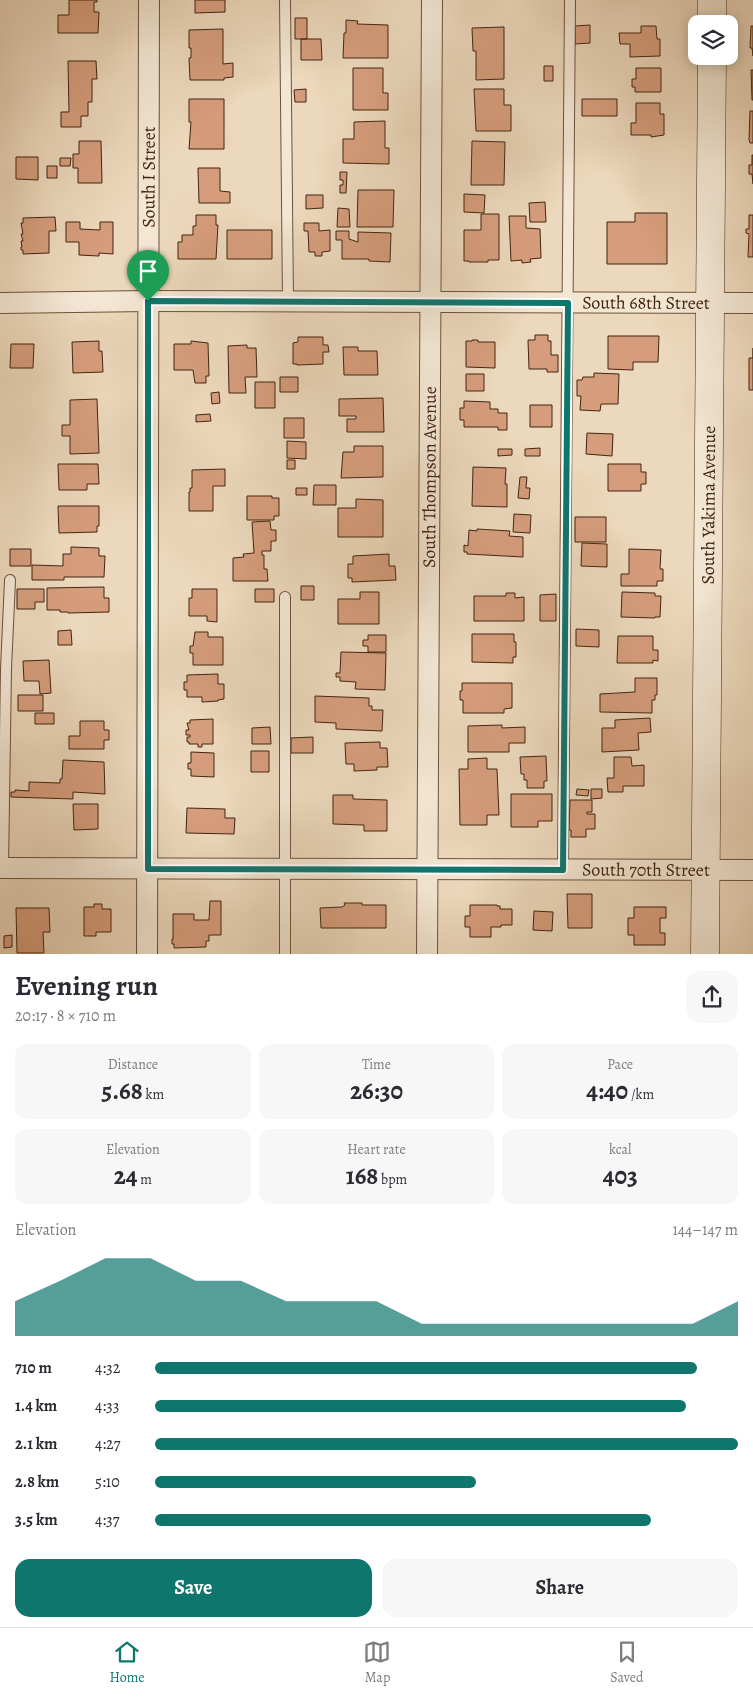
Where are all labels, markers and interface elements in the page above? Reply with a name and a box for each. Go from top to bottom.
map controls [688,15,738,65]
button: layers [688,15,738,65]
street label: South I Street [137,126,161,228]
pin [127,250,169,301]
icon: arrive [134,257,162,285]
street label: South 68th Street [582,290,710,315]
street label: South Thompson Avenue [417,386,442,568]
street label: South Yakima Avenue [696,426,721,584]
street label: South 70th Street [582,858,710,882]
text: Evening run [15,967,158,1005]
button: share [686,971,738,1023]
text: 20:17 · 8 × 710 m [15,1005,116,1027]
text: Distance [108,1055,158,1074]
text: Time [362,1055,391,1074]
text: Pace [607,1055,633,1074]
text: 5.68 [102,1074,143,1108]
text: 26:30 [350,1074,403,1108]
text: 4:40 [586,1074,628,1108]
text: km [143,1085,164,1104]
text: /km [628,1085,654,1104]
text: Elevation [106,1140,160,1159]
text: Heart rate [347,1140,406,1159]
text: kcal [609,1140,631,1159]
text: 24 [114,1159,138,1193]
text: 168 [346,1159,378,1193]
text: 403 [603,1159,638,1193]
text: m [138,1170,152,1189]
text: bpm [378,1170,407,1189]
text: Elevation [15,1219,76,1241]
text: 144–147 m [672,1219,738,1241]
text: 710 m [15,1357,52,1379]
text: 4:32 [95,1357,120,1379]
text: 1.4 km [15,1395,57,1417]
text: 4:33 [95,1395,119,1417]
text: 2.1 km [15,1433,57,1455]
text: 4:27 [95,1433,120,1455]
text: 2.8 km [15,1471,59,1493]
text: 5:10 [95,1471,120,1493]
text: 3.5 km [15,1509,58,1531]
text: 4:37 [95,1509,119,1531]
button: Save [15,1559,372,1617]
button: Share [382,1559,738,1617]
tab: Home [109,1638,145,1687]
tab: Map [363,1638,391,1687]
tab: Saved [610,1638,644,1687]

